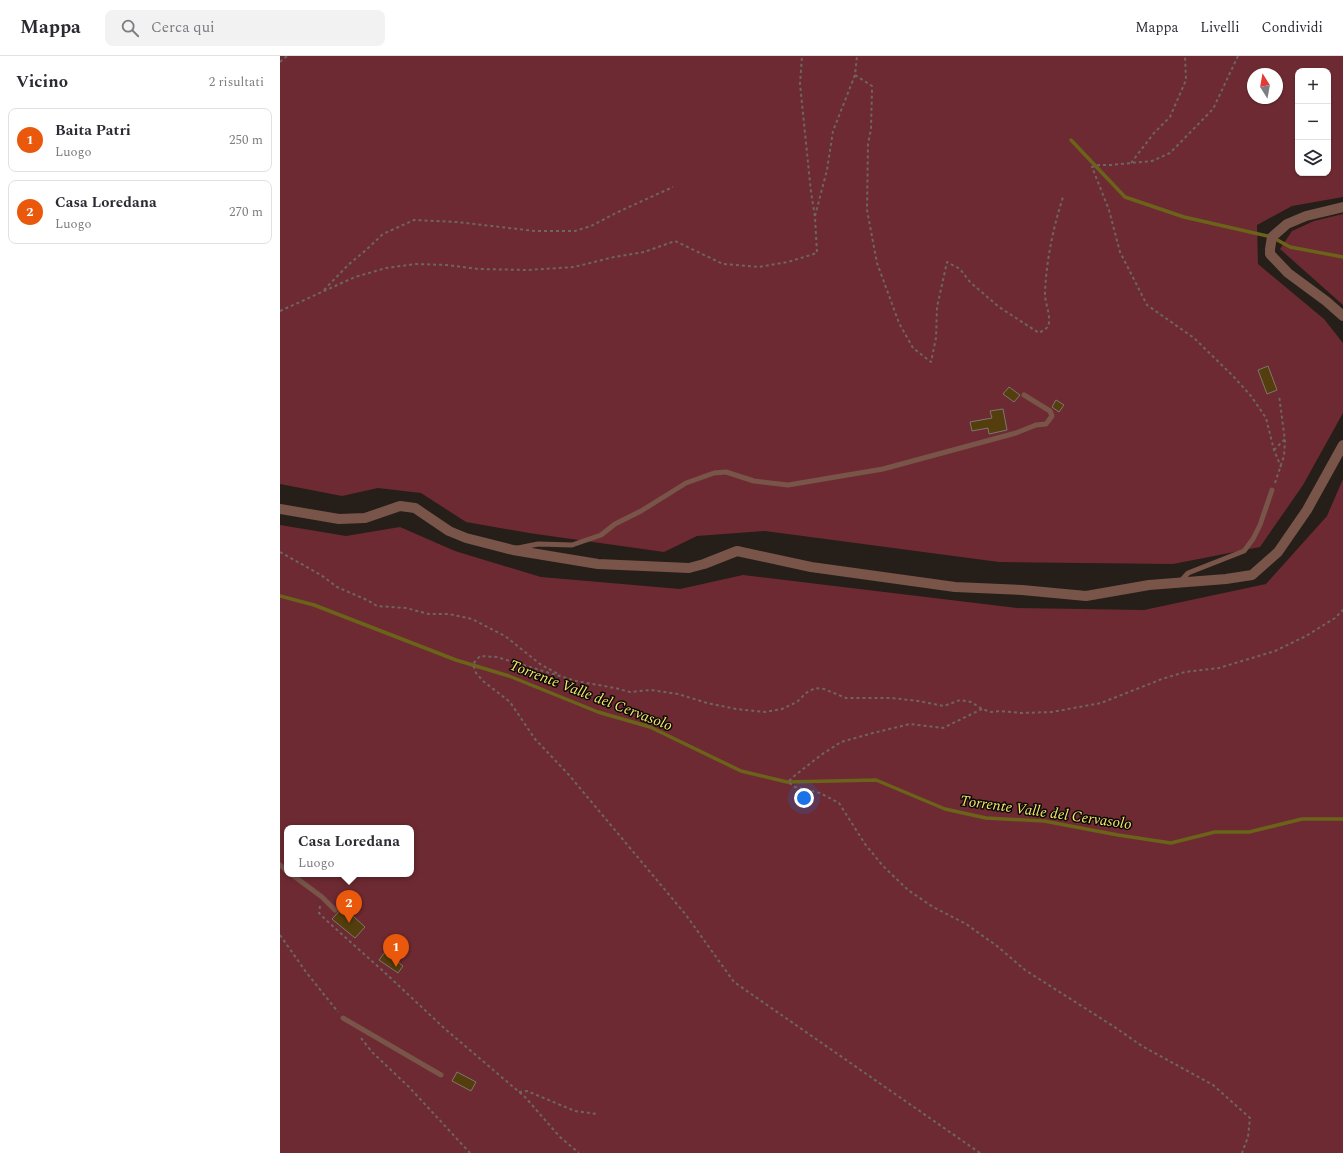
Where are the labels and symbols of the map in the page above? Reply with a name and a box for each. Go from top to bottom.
north arrow [1247,68,1283,104]
water label: Torrente Valle del Cervasolo [506,654,676,737]
your location [794,788,814,808]
water label: Torrente Valle del Cervasolo [959,789,1133,836]
pin: 2 [336,890,362,923]
pin: 1 [383,934,409,967]

